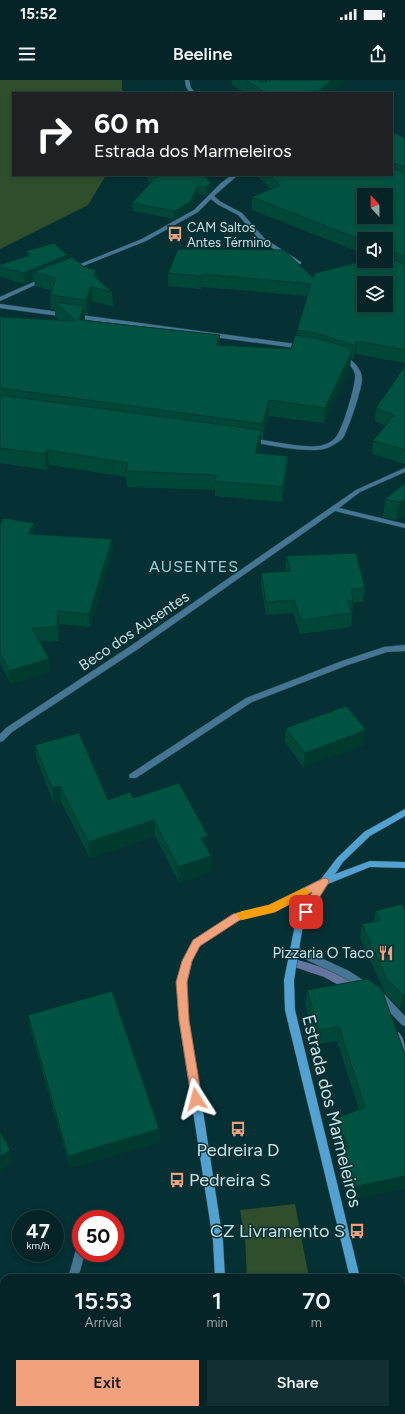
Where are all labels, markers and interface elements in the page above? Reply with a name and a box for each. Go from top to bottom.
text: 15:52 [20,5,57,23]
icon: menu [16,43,38,65]
text: Beeline [173,43,232,65]
icon: share [367,43,389,65]
text: 60 m [94,106,159,140]
icon: right [28,108,80,160]
text: Estrada dos Marmeleiros [94,140,292,162]
north arrow [357,188,393,224]
map controls [357,188,393,312]
place label: CAM Saltos Antes Término [187,220,271,250]
bus stop icon: CAM Saltos Antes Término [166,225,184,243]
button: sound [357,232,393,268]
button: layers [357,276,393,312]
district label: AUSENTES [149,557,239,576]
street label: Beco dos Ausentes [76,587,192,675]
pin [289,895,323,929]
icon: arrive [295,901,317,923]
place label: Pizzaria O Taco [272,944,374,962]
restaurant icon: Pizzaria O Taco [377,944,395,962]
street label: Estrada dos Marmeleiros [297,1012,367,1210]
position arrow [175,1078,217,1120]
bus stop icon: Pedreira D [229,1120,247,1138]
place label: Pedreira D [197,1139,279,1161]
place label: Pedreira S [189,1169,270,1191]
bus stop icon: Pedreira S [168,1171,186,1189]
speed limit sign: 50 [72,1210,124,1262]
text: 47 [26,1219,50,1243]
place label: CZ Livramento S [210,1220,345,1242]
bus stop icon: CZ Livramento S [348,1222,366,1240]
text: km/h [27,1239,49,1252]
text: 15:53 [74,1286,132,1315]
text: 1 [212,1286,222,1315]
text: 70 [302,1286,331,1315]
text: Arrival [85,1315,122,1330]
text: min [206,1315,228,1330]
text: m [311,1315,322,1330]
button: Exit [16,1360,199,1406]
button: Share [207,1360,389,1406]

